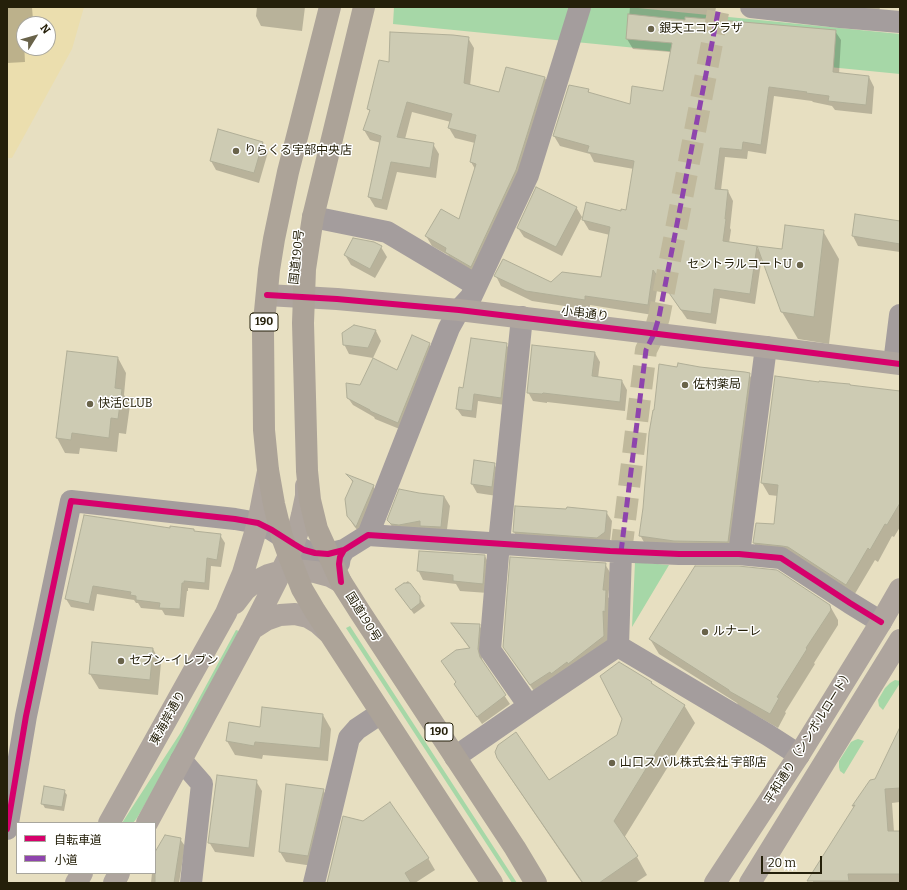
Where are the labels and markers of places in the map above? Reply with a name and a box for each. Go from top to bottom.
place label: 銀天エコプラザ [659,22,743,36]
marker: 銀天エコプラザ [646,24,656,34]
place label: りらくる宇部中央店 [244,144,352,158]
marker: りらくる宇部中央店 [231,146,241,156]
place label: セントラルコートU [687,258,792,272]
marker: セントラルコートU [795,260,805,270]
place label: 佐村薬局 [693,378,741,392]
marker: 佐村薬局 [680,380,690,390]
place label: 快活CLUB [98,397,153,411]
marker: 快活CLUB [85,399,95,409]
place label: ルナーレ [713,625,761,639]
marker: ルナーレ [700,627,710,637]
place label: セブン-イレブン [129,654,218,668]
marker: セブン-イレブン [116,656,126,666]
place label: 山口スバル株式会社 宇部店 [620,756,766,770]
marker: 山口スバル株式会社 宇部店 [607,758,617,768]

